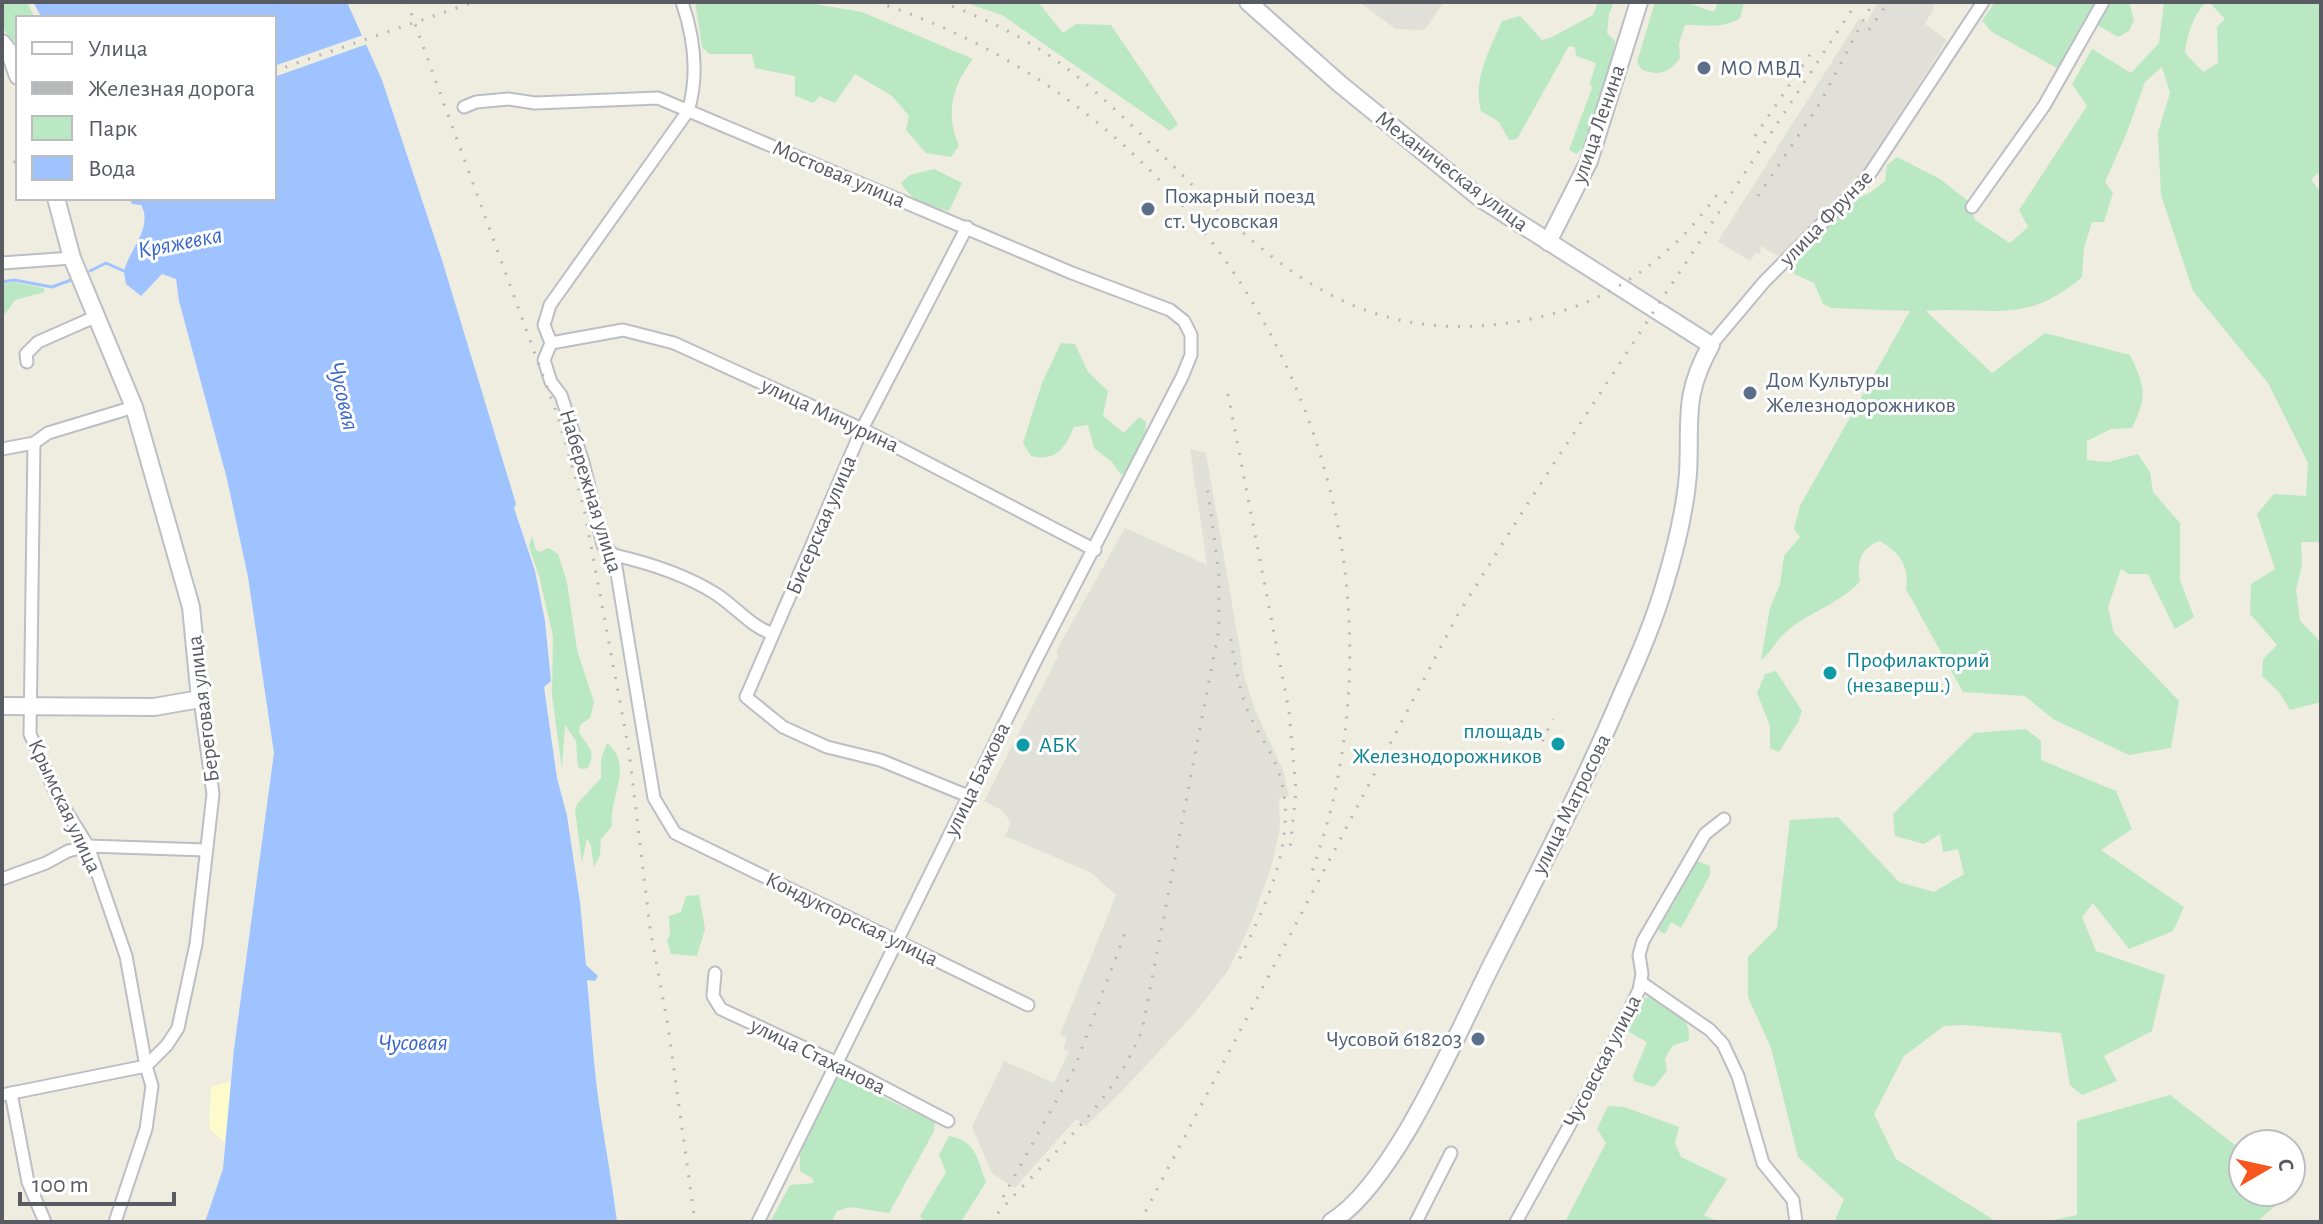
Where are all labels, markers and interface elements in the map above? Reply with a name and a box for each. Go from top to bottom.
legend [16,16,276,200]
text: Улица [88,37,148,61]
place label: МО МВД [1720,57,1801,79]
marker: МО МВД [1695,59,1713,77]
street label: улица Ленина [1567,62,1629,187]
text: Железная дорога [88,77,255,101]
street label: Механическая улица [1372,107,1532,235]
text: Парк [88,117,137,141]
street label: Мостовая улица [770,136,908,212]
text: Вода [88,157,136,181]
street label: улица Фрунзе [1775,166,1877,271]
place label: Пожарный поезд ст. Чусовская [1164,185,1315,232]
marker: Пожарный поезд ст. Чусовская [1139,200,1157,218]
water label: Кряжевка [136,223,224,263]
water label: Чусовая [323,359,363,433]
place label: Дом Культуры Железнодорожников [1766,369,1956,416]
street label: улица Мичурина [757,373,902,456]
marker: Дом Культуры Железнодорожников [1741,384,1759,402]
street label: Набережная улица [556,407,626,575]
street label: Бисерская улица [782,452,860,598]
street label: Береговая улица [183,634,223,784]
place label: Профилакторий (незаверш.) [1846,649,1990,696]
marker: Профилакторий (незаверш.) [1821,664,1839,682]
street label: улица Бажова [940,719,1014,840]
place label: площадь Железнодорожников [1352,720,1543,767]
street label: улица Матросова [1527,730,1614,878]
place label: АБК [1039,734,1078,756]
marker: площадь Железнодорожников [1549,735,1567,753]
street label: Крымская улица [24,736,106,876]
marker: АБК [1014,736,1032,754]
street label: Кондукторская улица [762,868,942,970]
street label: Чусовская улица [1559,991,1645,1131]
street label: улица Стаханова [746,1013,889,1098]
place label: Чусовой 618203 [1326,1028,1462,1050]
marker: Чусовой 618203 [1469,1030,1487,1048]
water label: Чусовая [378,1031,448,1055]
north arrow [2227,1128,2307,1208]
scale bar [20,1156,174,1206]
text: С [2274,1157,2298,1173]
text: 100 m [32,1173,89,1197]

